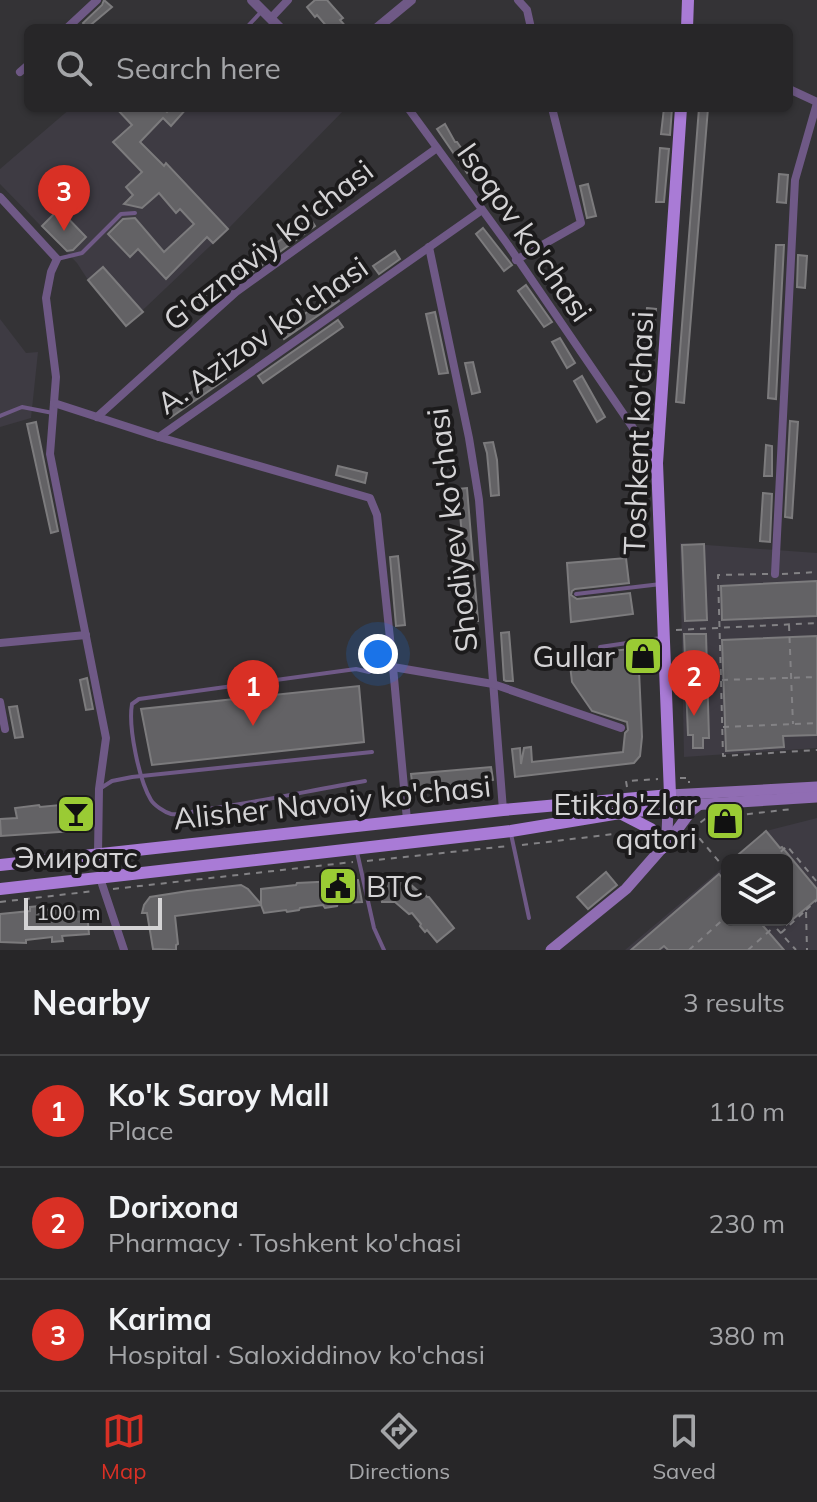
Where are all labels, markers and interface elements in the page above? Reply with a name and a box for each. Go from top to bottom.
search box [24,24,793,112]
icon: search [52,46,96,90]
text: Search here [116,49,281,87]
street label: Isoqov ko'chasi [449,135,601,329]
street label: G'aznaviy ko'chasi [156,151,380,339]
pin: 3 [38,165,90,231]
street label: A. Azizov ko'chasi [149,248,375,422]
street label: Toshkent ko'chasi [615,310,661,556]
street label: Shodiyev ko'chasi [418,406,486,654]
your location [358,634,398,674]
shop icon: Gullar [622,635,664,677]
place label: Gullar [533,637,615,675]
pin: 2 [668,650,720,716]
pin: 1 [227,660,279,726]
street label: Alisher Navoiy ko'chasi [171,766,493,838]
place label: Etikdo'zlar qatori [553,785,697,857]
bar icon: Эмиратс [55,793,97,835]
shop icon: Etikdo'zlar qatori [704,800,746,842]
place label: Эмиратс [14,838,138,876]
map controls [721,854,793,926]
button: layers [721,854,793,926]
public building icon: BTC [317,865,359,907]
place label: BTC [366,867,423,905]
scale bar [24,894,162,930]
text: 100 m [36,898,101,926]
text: Nearby [32,981,150,1024]
text: 3 results [683,986,785,1019]
text: Ko'k Saroy Mall [108,1076,329,1114]
text: 1 [50,1095,66,1128]
text: 110 m [709,1095,785,1128]
text: Place [108,1114,173,1147]
text: Dorixona [108,1188,239,1226]
text: 2 [50,1207,66,1240]
text: 230 m [709,1207,785,1240]
text: Pharmacy · Toshkent ko'chasi [108,1226,461,1259]
text: Karima [108,1300,212,1338]
text: 3 [50,1319,66,1352]
text: 380 m [709,1319,785,1352]
text: Hospital · Saloxiddinov ko'chasi [108,1338,485,1371]
tab: Map [101,1409,146,1485]
tab: Directions [349,1409,450,1485]
tab: Saved [652,1409,716,1485]

